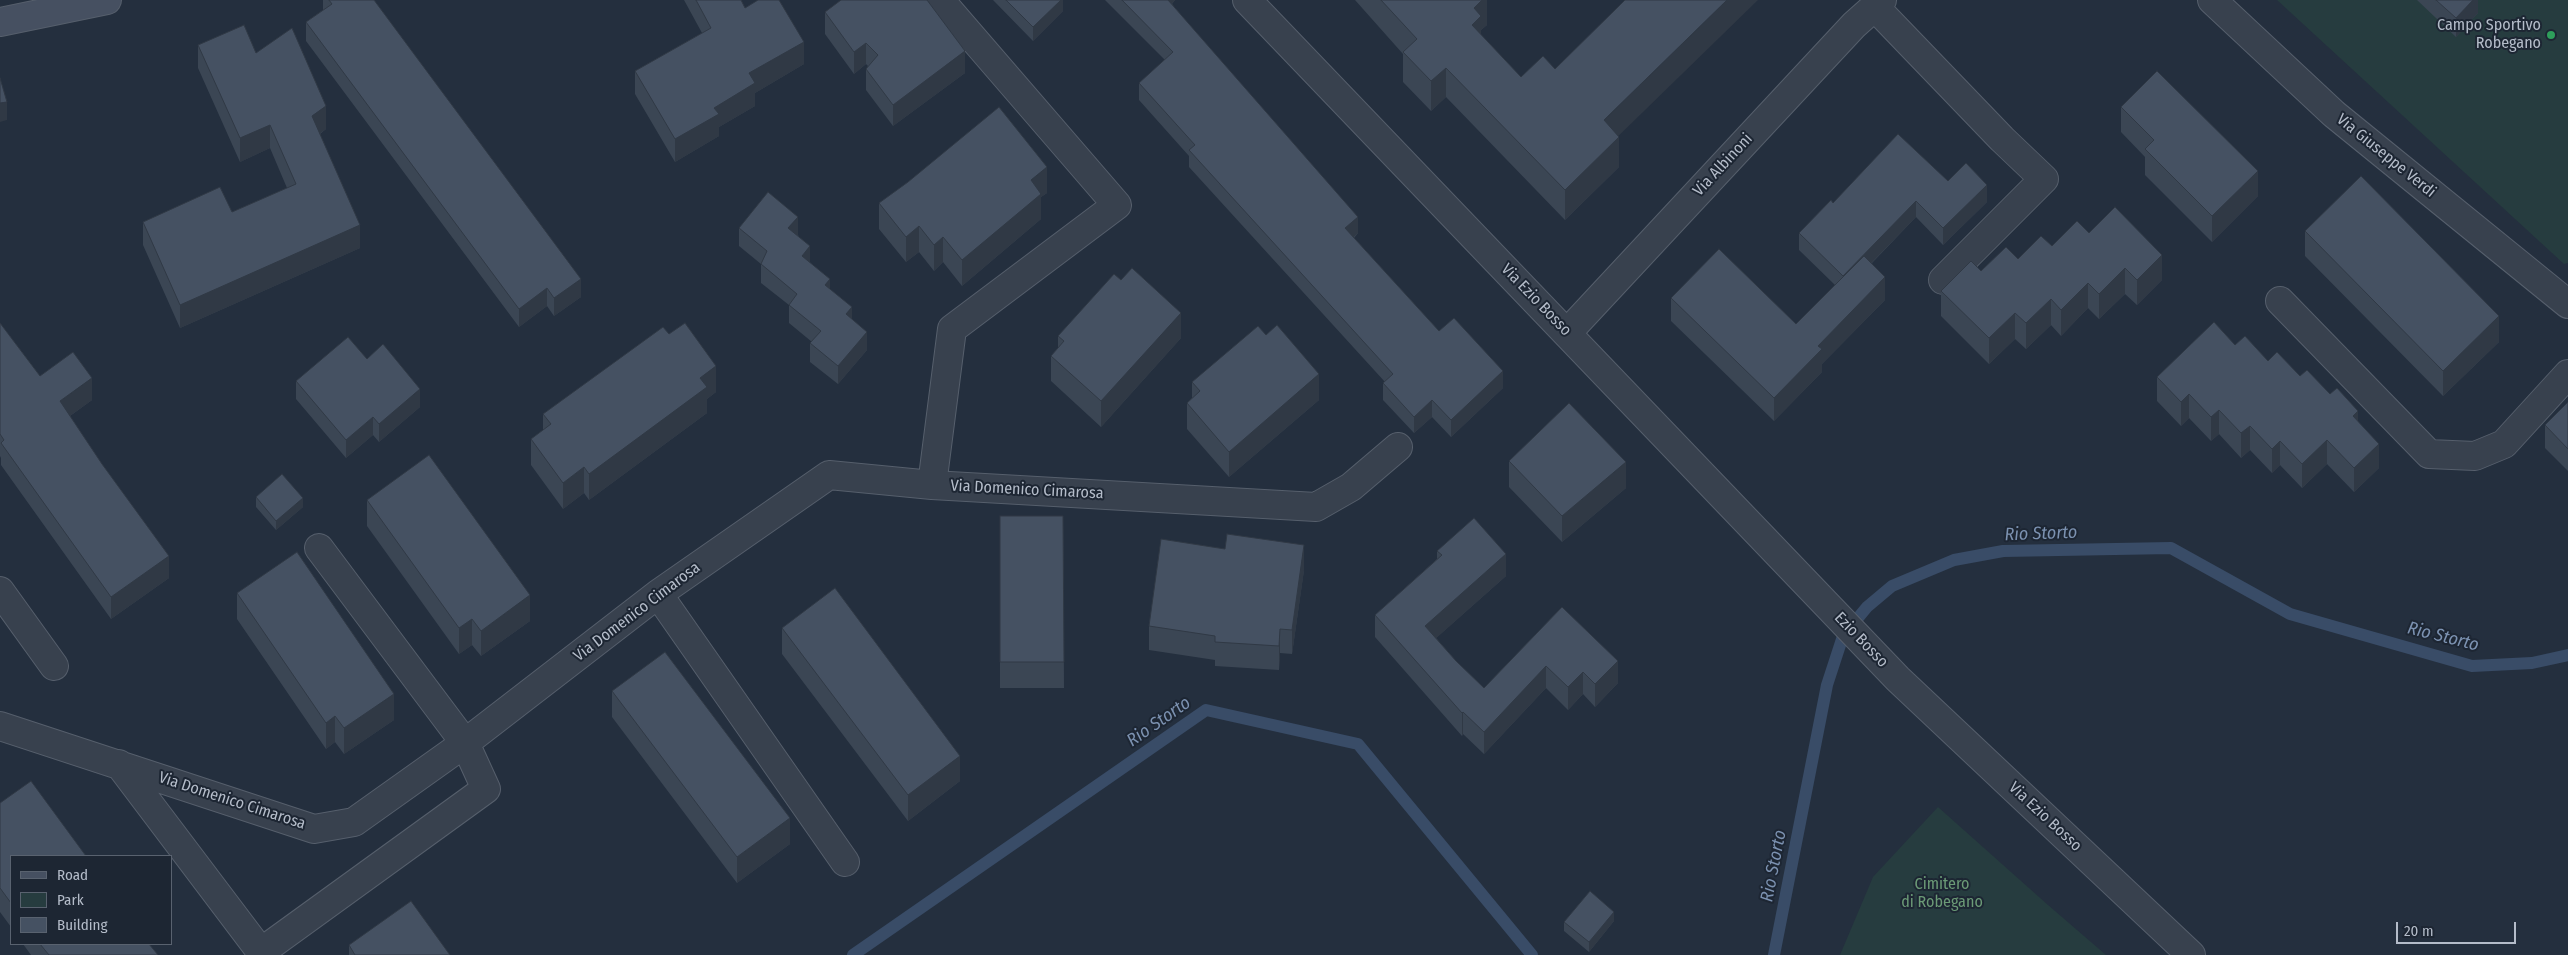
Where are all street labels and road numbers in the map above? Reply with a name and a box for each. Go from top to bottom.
street label: Via Giuseppe Verdi [2332,110,2440,202]
street label: Via Albinoni [1689,130,1757,200]
street label: Via Ezio Bosso [1497,260,1575,340]
street label: Via Domenico Cimarosa [950,476,1104,504]
street label: Via Domenico Cimarosa [570,558,704,666]
street label: Ezio Bosso [1830,608,1892,672]
street label: Via Domenico Cimarosa [156,768,308,834]
street label: Via Ezio Bosso [2004,778,2086,856]

